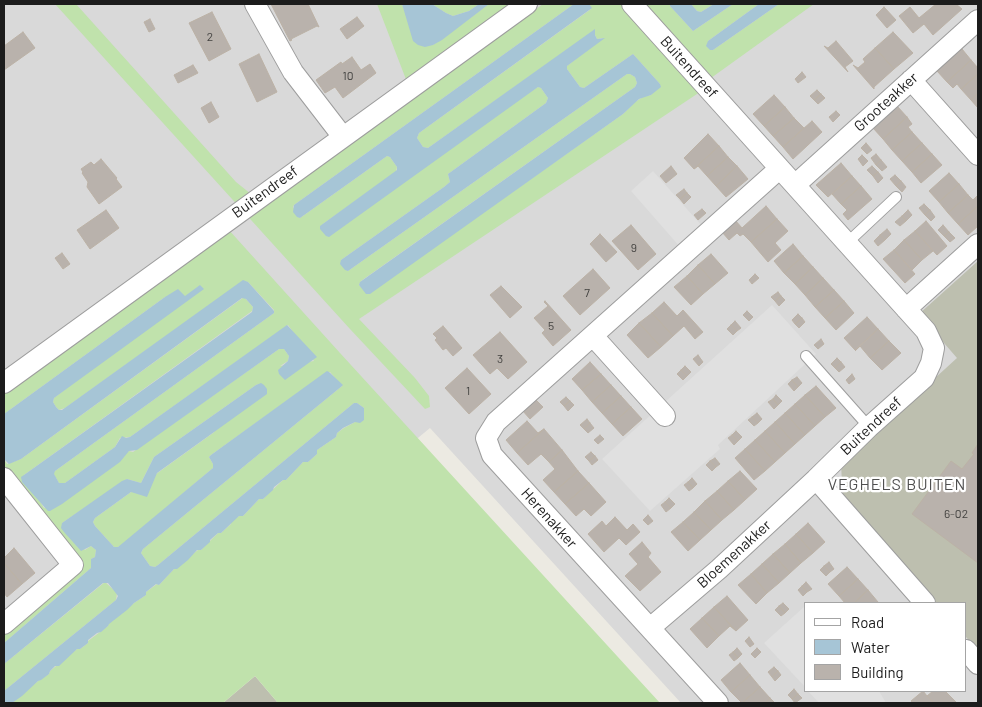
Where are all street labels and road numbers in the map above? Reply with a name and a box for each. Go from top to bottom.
street label: Buitendreef [657,32,721,102]
street label: Grooteakker [850,69,922,135]
street label: Buitendreef [229,162,301,222]
street label: Buitendreef [837,393,905,459]
street label: Herenakker [517,484,581,552]
street label: Bloemenakker [693,516,775,592]

